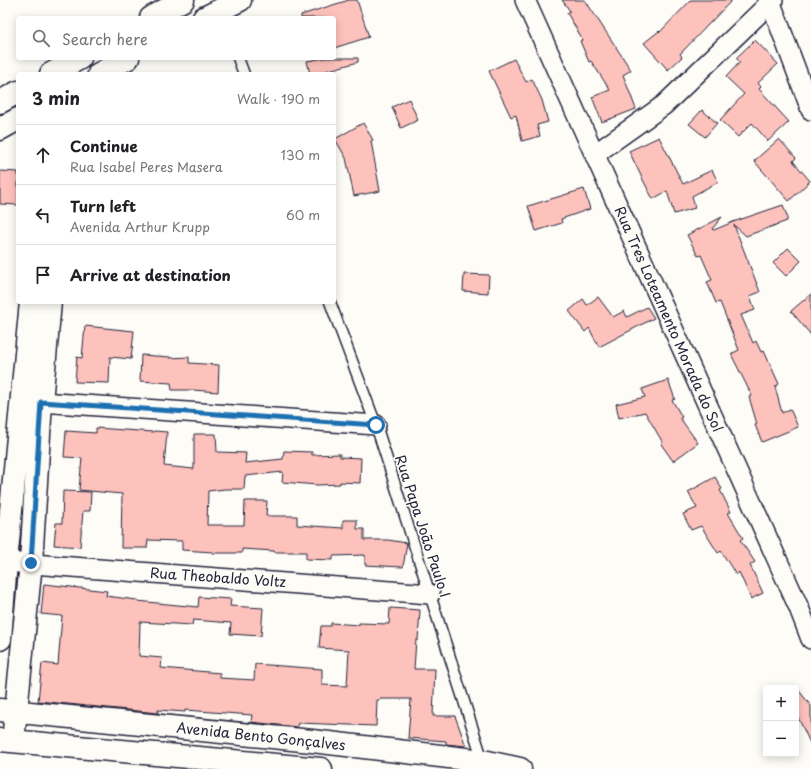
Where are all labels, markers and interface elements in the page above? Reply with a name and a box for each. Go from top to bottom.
search box [16,16,336,60]
icon: search [30,27,52,49]
text: Search here [62,27,148,50]
text: 3 min [32,85,80,111]
text: Walk · 190 m [237,89,320,108]
text: Continue [70,134,138,157]
icon: ahead [32,144,54,166]
text: 130 m [281,145,320,164]
text: Rua Isabel Peres Masera [70,157,223,176]
text: Turn left [70,194,136,217]
street label: Rua Tres Loteamento Morada do Sol [610,203,728,435]
icon: left [32,204,54,226]
text: 60 m [286,205,320,224]
text: Avenida Arthur Krupp [70,217,210,236]
text: Arrive at destination [70,263,231,286]
icon: arrive [32,264,54,286]
route start [367,416,385,434]
street label: Rua Papa João Paulo I [390,452,456,600]
route end [22,554,40,572]
street label: Rua Theobaldo Voltz [149,562,287,592]
map controls [763,685,799,757]
button: + [763,685,799,721]
street label: Avenida Bento Gonçalves [176,717,346,755]
button: − [763,721,799,757]

